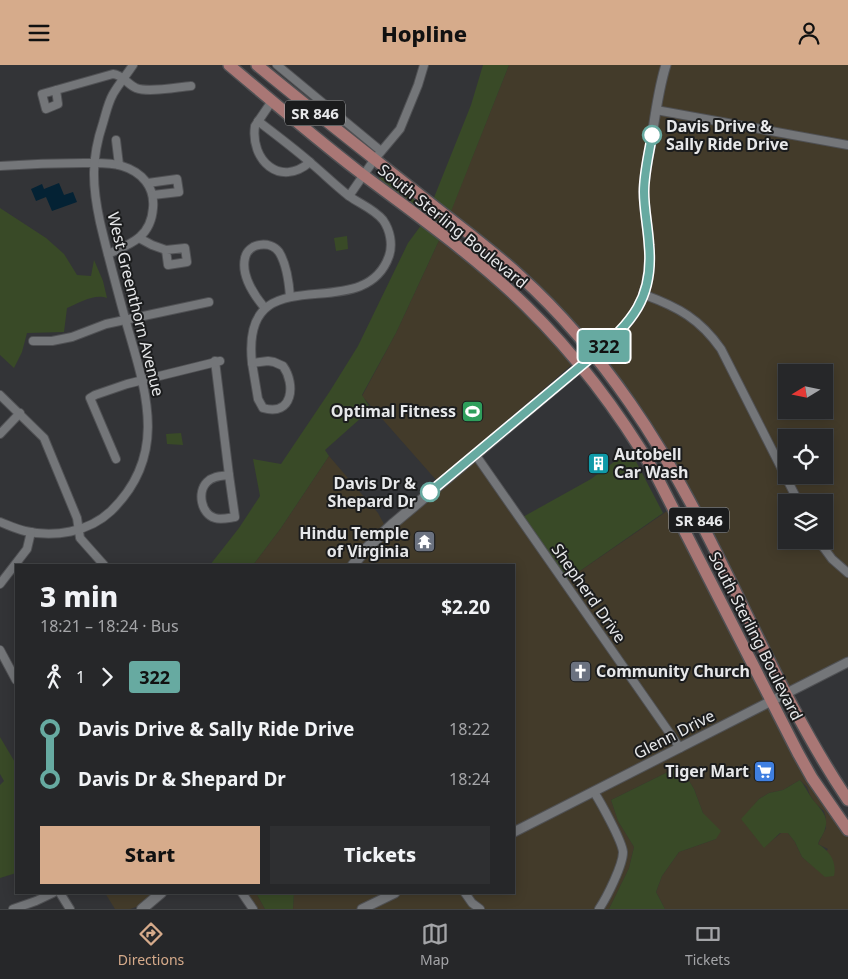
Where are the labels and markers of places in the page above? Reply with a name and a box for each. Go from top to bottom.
place label: Davis Drive & Sally Ride Drive [666,115,789,155]
marker: Davis Drive & Sally Ride Drive [642,125,662,145]
sports icon: Optimal Fitness [460,399,484,423]
place label: Optimal Fitness [331,400,456,422]
place label: Autobell Car Wash [614,443,688,483]
building icon: Autobell Car Wash [586,451,610,475]
place label: Davis Dr & Shepard Dr [328,472,416,512]
marker: Davis Dr & Shepard Dr [420,482,440,502]
place label: Hindu Temple of Virginia [299,522,409,562]
temple icon: Hindu Temple of Virginia [413,530,437,554]
church icon: Community Church [568,659,592,683]
place label: Community Church [596,660,750,682]
supermarket icon: Tiger Mart [753,759,777,783]
place label: Tiger Mart [665,760,749,782]

